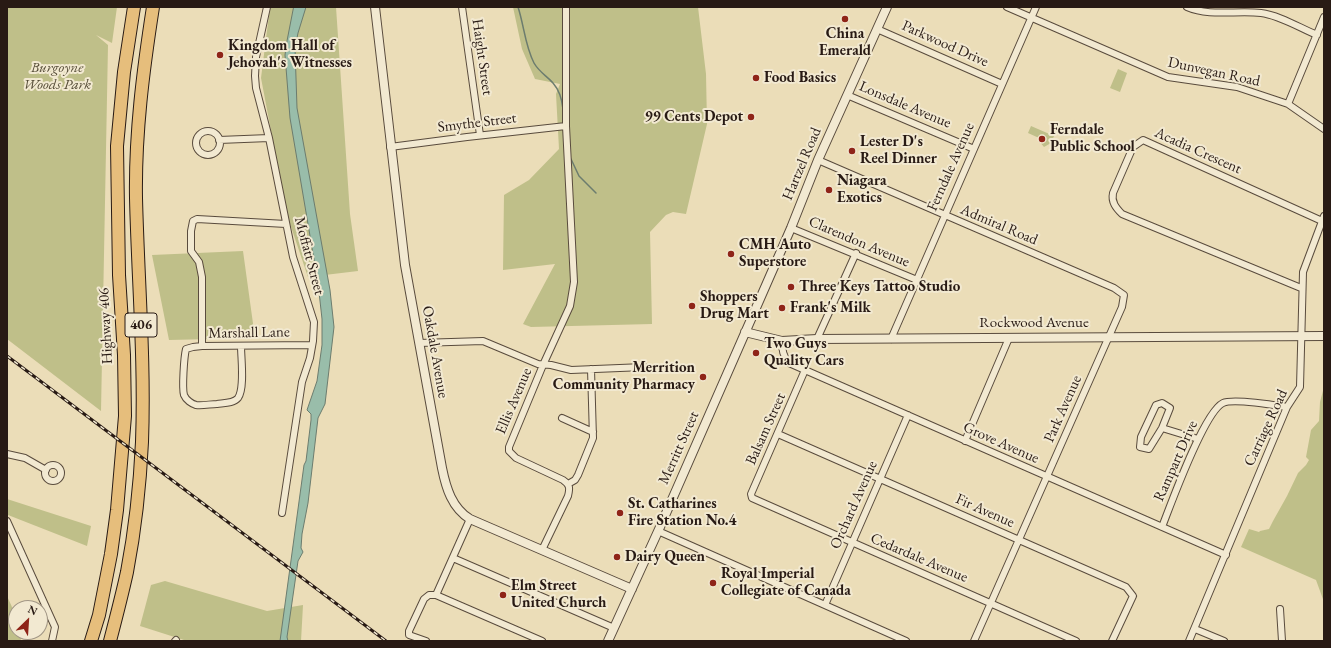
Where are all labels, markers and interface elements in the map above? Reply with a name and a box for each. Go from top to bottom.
marker: China Emerald [840,14,850,24]
street label: Parkwood Drive [899,17,991,71]
street label: Haight Street [468,18,496,96]
place label: China Emerald [819,25,871,60]
place label: Kingdom Hall of Jehovah's Witnesses [228,37,352,72]
marker: Kingdom Hall of Jehovah's Witnesses [215,50,225,60]
street label: Dunvegan Road [1166,53,1262,91]
park label: Burgoyne Woods Park [23,59,91,94]
place label: Food Basics [764,69,836,87]
marker: Food Basics [751,73,761,83]
street label: Lonsdale Avenue [856,78,954,132]
place label: 99 Cents Depot [645,108,743,126]
street label: Smythe Street [437,109,517,137]
marker: 99 Cents Depot [746,112,756,122]
street label: Ferndale Avenue [923,120,979,214]
place label: Ferndale Public School [1050,121,1135,156]
street label: Acadia Crescent [1152,124,1244,178]
street label: Hartzel Road [779,125,825,203]
place label: Lester D's Reel Dinner [860,133,937,168]
marker: Ferndale Public School [1037,134,1047,144]
marker: Lester D's Reel Dinner [847,146,857,156]
place label: Niagara Exotics [837,172,887,207]
marker: Niagara Exotics [824,185,834,195]
street label: Admiral Road [958,201,1040,249]
street label: Clarendon Avenue [806,213,912,271]
street label: Moffatt Street [290,215,328,297]
place label: CMH Auto Superstore [739,236,811,271]
marker: CMH Auto Superstore [726,249,736,259]
place label: Three Keys Tattoo Studio [799,278,960,296]
marker: Three Keys Tattoo Studio [786,282,796,292]
street label: Highway 406 [95,287,117,365]
place label: Shoppers Drug Mart [700,288,769,323]
place label: Frank's Milk [790,299,871,317]
marker: Shoppers Drug Mart [687,301,697,311]
marker: Frank's Milk [777,303,787,313]
street label: Oakdale Avenue [418,304,452,400]
road number: 406 [125,313,157,337]
street label: Rockwood Avenue [979,314,1089,332]
street label: Marshall Lane [208,323,290,343]
place label: Two Guys Quality Cars [764,335,844,370]
marker: Two Guys Quality Cars [751,348,761,358]
place label: Merrition Community Pharmacy [553,359,695,394]
street label: Ellis Avenue [492,365,536,437]
marker: Merrition Community Pharmacy [698,372,708,382]
street label: Park Avenue [1040,373,1086,445]
street label: Carriage Road [1240,387,1292,469]
street label: Balsam Street [742,390,790,468]
street label: Merritt Street [655,409,703,487]
street label: Grove Avenue [960,418,1042,468]
street label: Rampart Drive [1150,418,1202,504]
street label: Orchard Avenue [826,458,882,552]
street label: Fir Avenue [953,490,1017,532]
place label: St. Catharines Fire Station No.4 [628,495,736,530]
marker: St. Catharines Fire Station No.4 [615,508,625,518]
street label: Cedardale Avenue [868,529,970,587]
place label: Dairy Queen [625,548,705,566]
marker: Dairy Queen [612,552,622,562]
place label: Royal Imperial Collegiate of Canada [721,565,851,600]
place label: Elm Street United Church [511,577,606,612]
marker: Royal Imperial Collegiate of Canada [708,578,718,588]
marker: Elm Street United Church [498,590,508,600]
north arrow [8,600,48,640]
text: N [26,602,40,618]

